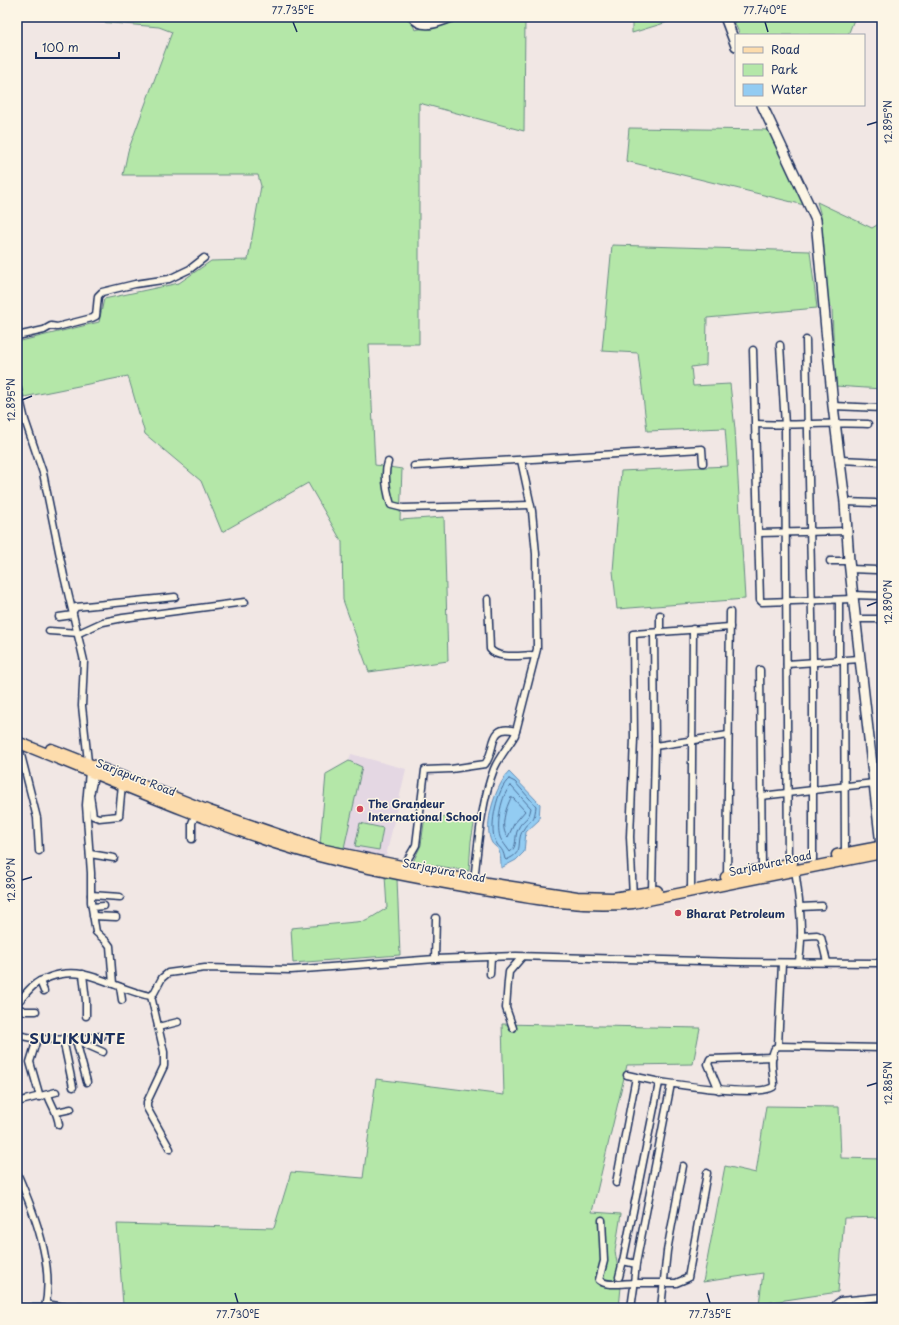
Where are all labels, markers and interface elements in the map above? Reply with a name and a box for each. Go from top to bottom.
text: 77.735°E [272,2,314,17]
text: 77.740°E [743,2,787,17]
scale bar [36,34,119,60]
legend [735,34,865,106]
text: 100 m [42,38,79,56]
text: Road [771,40,800,58]
text: Park [771,60,798,78]
text: Water [771,80,808,98]
text: 12.895°N [880,100,895,144]
text: 12.895°N [3,378,18,422]
text: 12.890°N [880,580,895,624]
street label: Sarjapura Road [94,754,178,800]
place label: The Grandeur International School [368,795,482,825]
marker: The Grandeur International School [355,804,365,814]
street label: Sarjapura Road [727,846,813,880]
street label: Sarjapura Road [401,854,487,886]
text: 12.890°N [3,858,18,902]
place label: Bharat Petroleum [686,905,785,922]
marker: Bharat Petroleum [673,908,683,918]
district label: SULIKUNTE [30,1026,126,1049]
text: 12.885°N [880,1061,895,1105]
text: 77.730°E [216,1306,260,1321]
text: 77.735°E [689,1306,731,1321]

